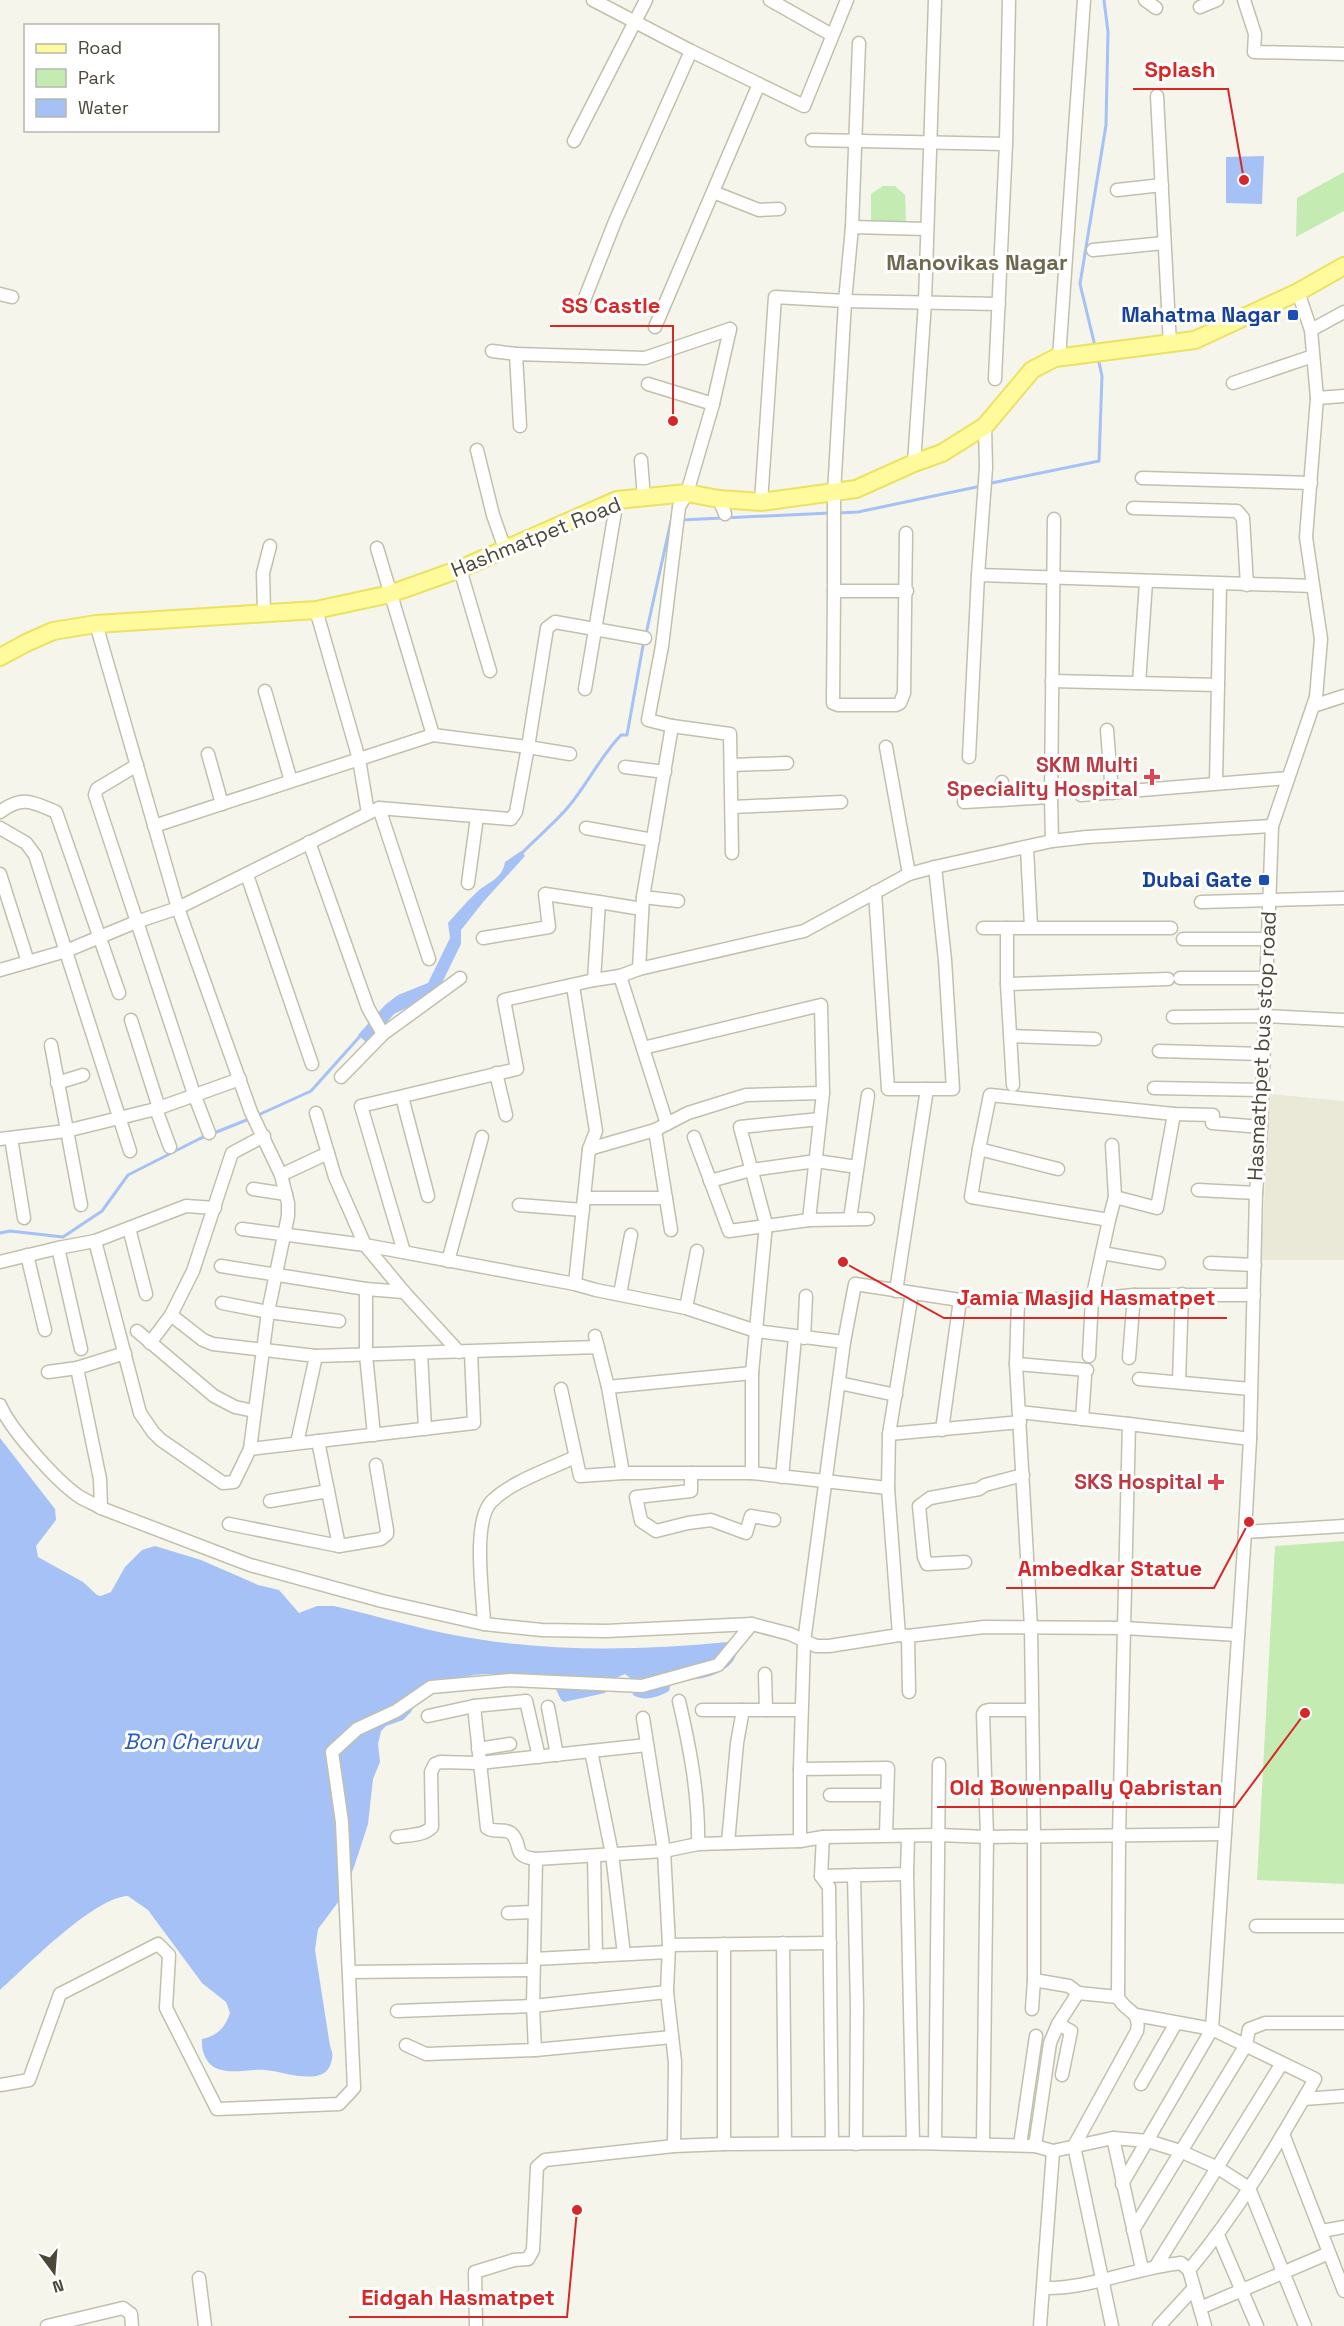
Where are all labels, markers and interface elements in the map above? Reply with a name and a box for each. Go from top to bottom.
legend [24,24,219,132]
text: Road [78,36,122,59]
callout: Splash [1133,49,1228,89]
text: Splash [1145,55,1215,83]
text: Park [78,66,116,89]
text: Water [78,96,129,119]
district label: Manovikas Nagar [886,248,1068,276]
callout: SS Castle [550,286,673,326]
text: SS Castle [562,291,660,319]
place label: Mahatma Nagar [1121,301,1281,328]
marker: Mahatma Nagar [1286,308,1300,322]
street label: Hashmatpet Road [447,490,625,583]
place label: SKM Multi Speciality Hospital [947,751,1138,802]
marker: SKM Multi Speciality Hospital [1143,768,1161,786]
place label: Dubai Gate [1142,866,1252,893]
marker: Dubai Gate [1257,873,1271,887]
street label: Hasmathpet bus stop road [1241,910,1282,1182]
callout: Jamia Masjid Hasmatpet [944,1278,1227,1318]
text: Jamia Masjid Hasmatpet [956,1283,1216,1311]
place label: SKS Hospital [1074,1468,1202,1495]
marker: SKS Hospital [1207,1473,1225,1491]
callout: Ambedkar Statue [1006,1548,1214,1588]
text: Ambedkar Statue [1018,1554,1202,1582]
water label: Bon Cheruvu [124,1727,260,1755]
callout: Old Bowenpally Qabristan [937,1767,1235,1807]
text: Old Bowenpally Qabristan [949,1773,1223,1801]
north arrow [24,2242,84,2302]
text: N [50,2274,66,2298]
callout: Eidgah Hasmatpet [349,2277,567,2317]
text: Eidgah Hasmatpet [361,2283,555,2311]

